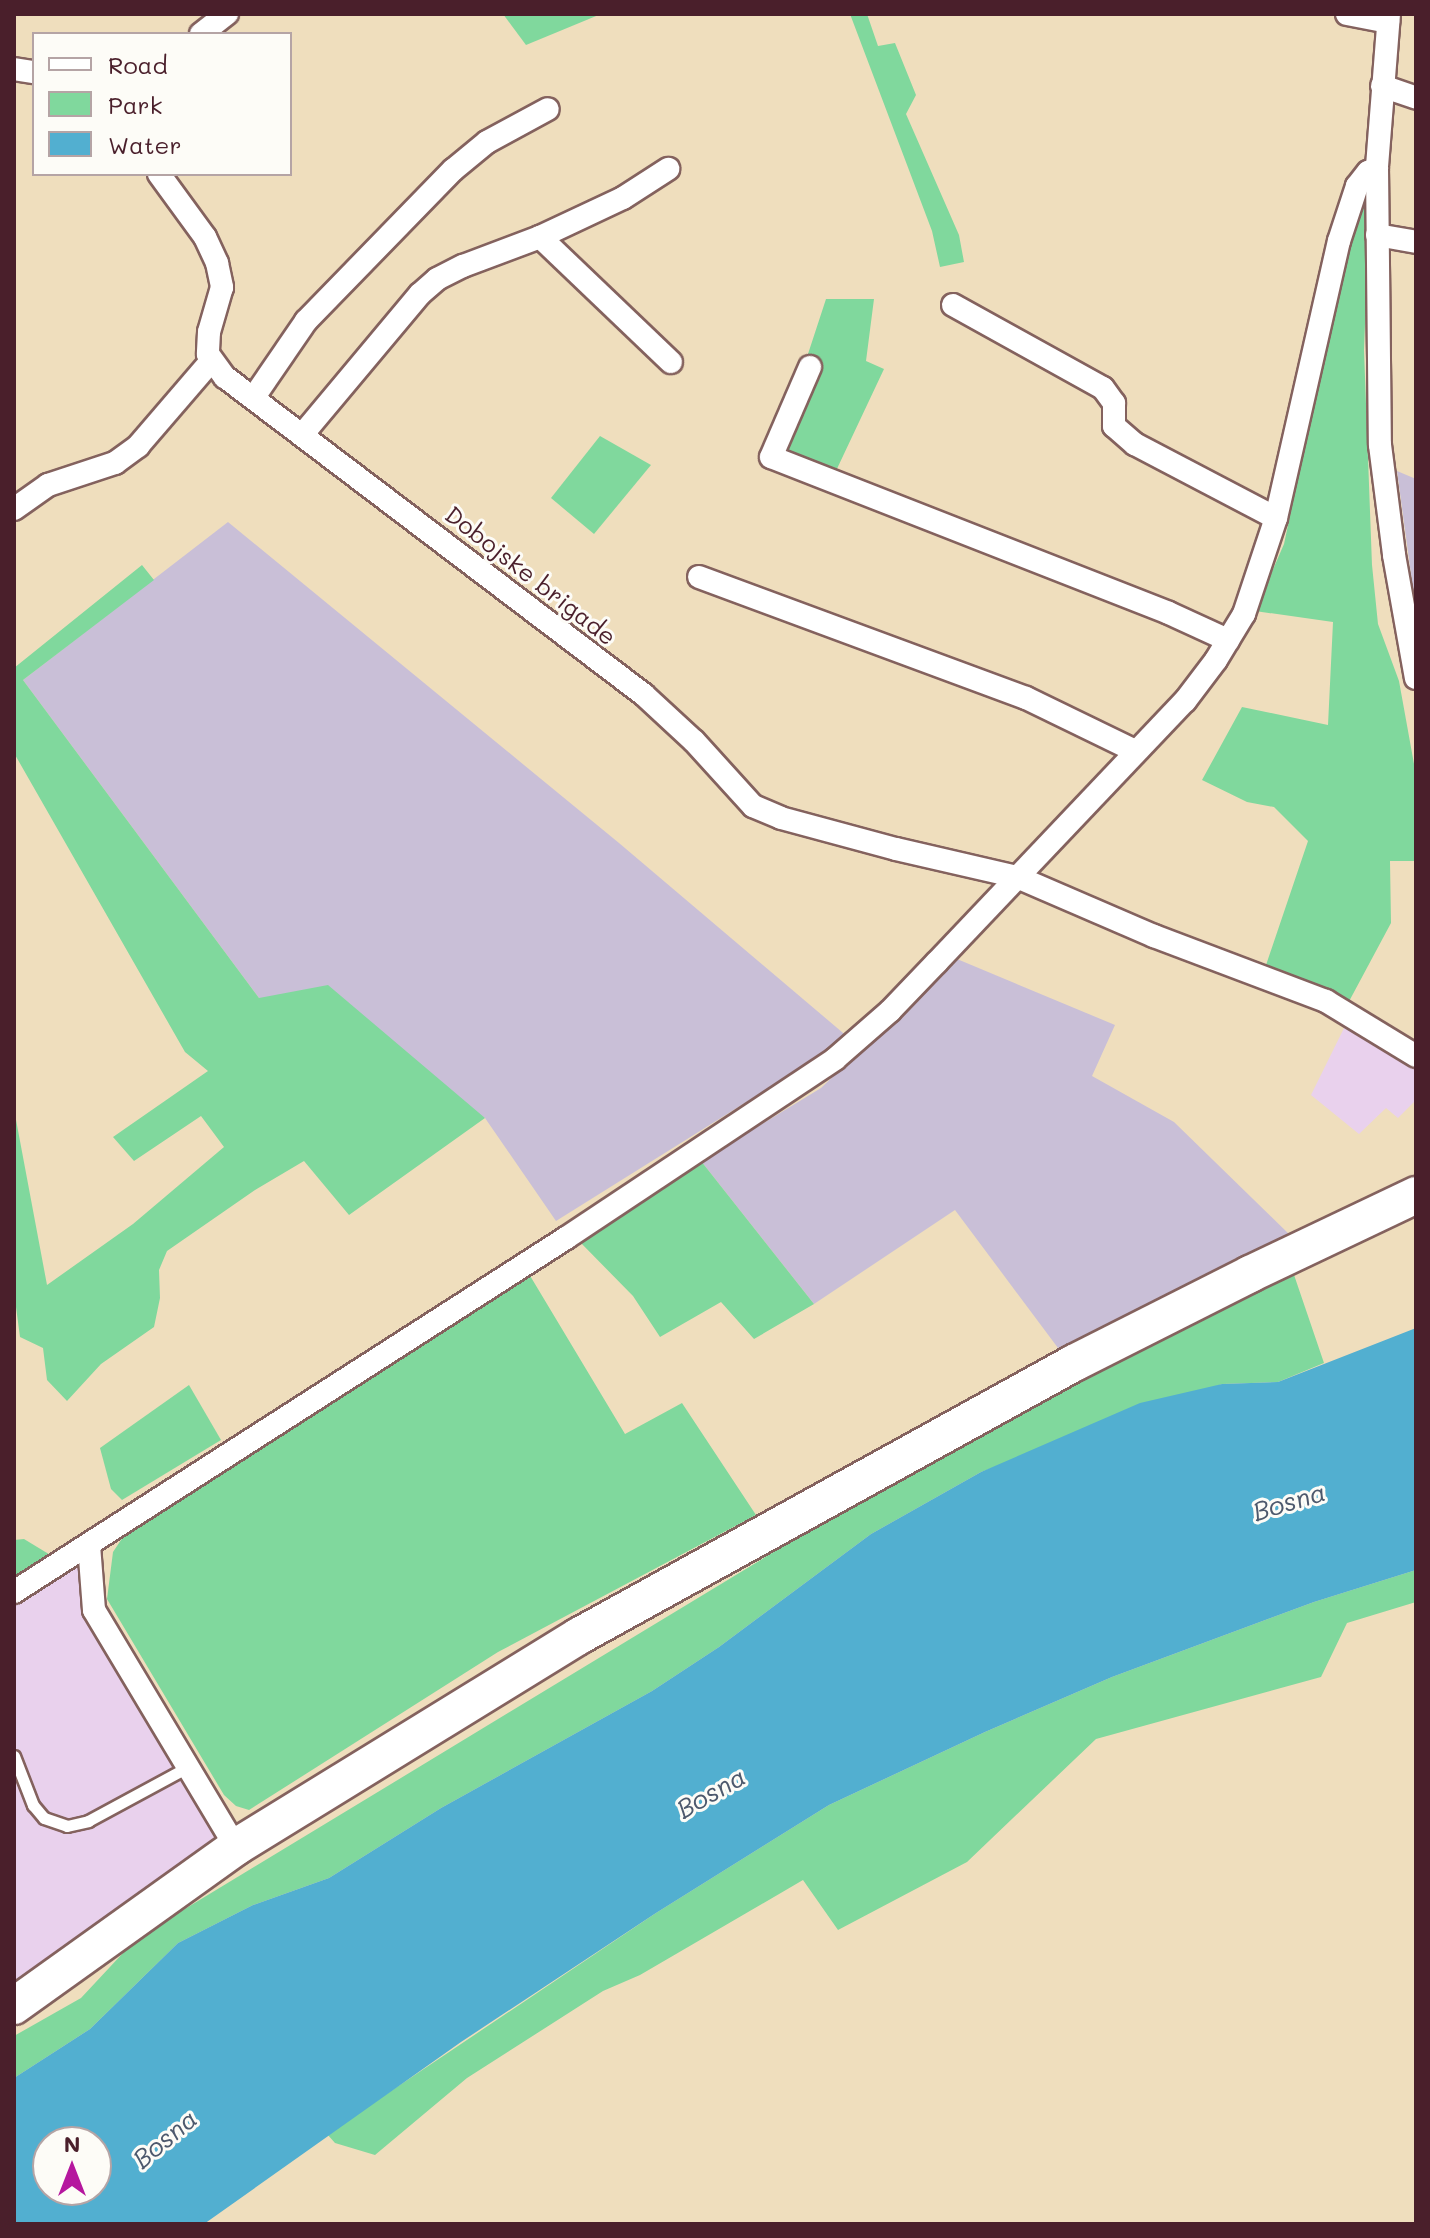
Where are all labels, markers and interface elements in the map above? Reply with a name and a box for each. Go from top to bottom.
legend [32,32,292,176]
text: Road [108,49,168,80]
text: Park [108,89,162,120]
text: Water [108,129,182,160]
street label: Dobojske brigade [440,499,622,651]
water label: Bosna [1249,1476,1329,1528]
water label: Bosna [671,1761,751,1825]
water label: Bosna [126,2103,204,2175]
north arrow [32,2126,112,2206]
text: N [64,2129,80,2158]

